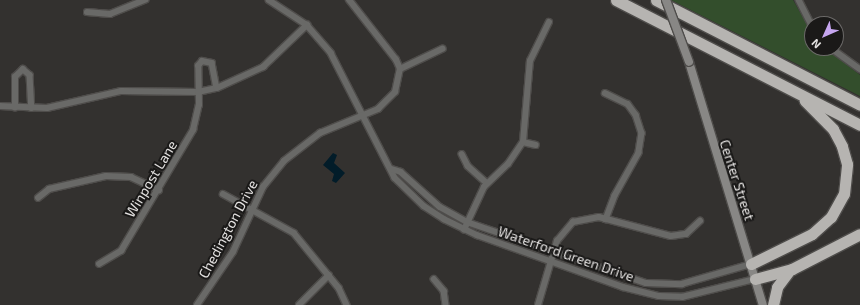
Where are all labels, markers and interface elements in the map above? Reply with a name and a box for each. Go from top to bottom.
north arrow [804,16,844,56]
text: N [808,37,823,52]
street label: Winpost Lane [121,137,181,221]
street label: Center Street [716,137,758,223]
street label: Chedington Drive [195,177,261,281]
street label: Waterford Green Drive [496,223,636,285]

